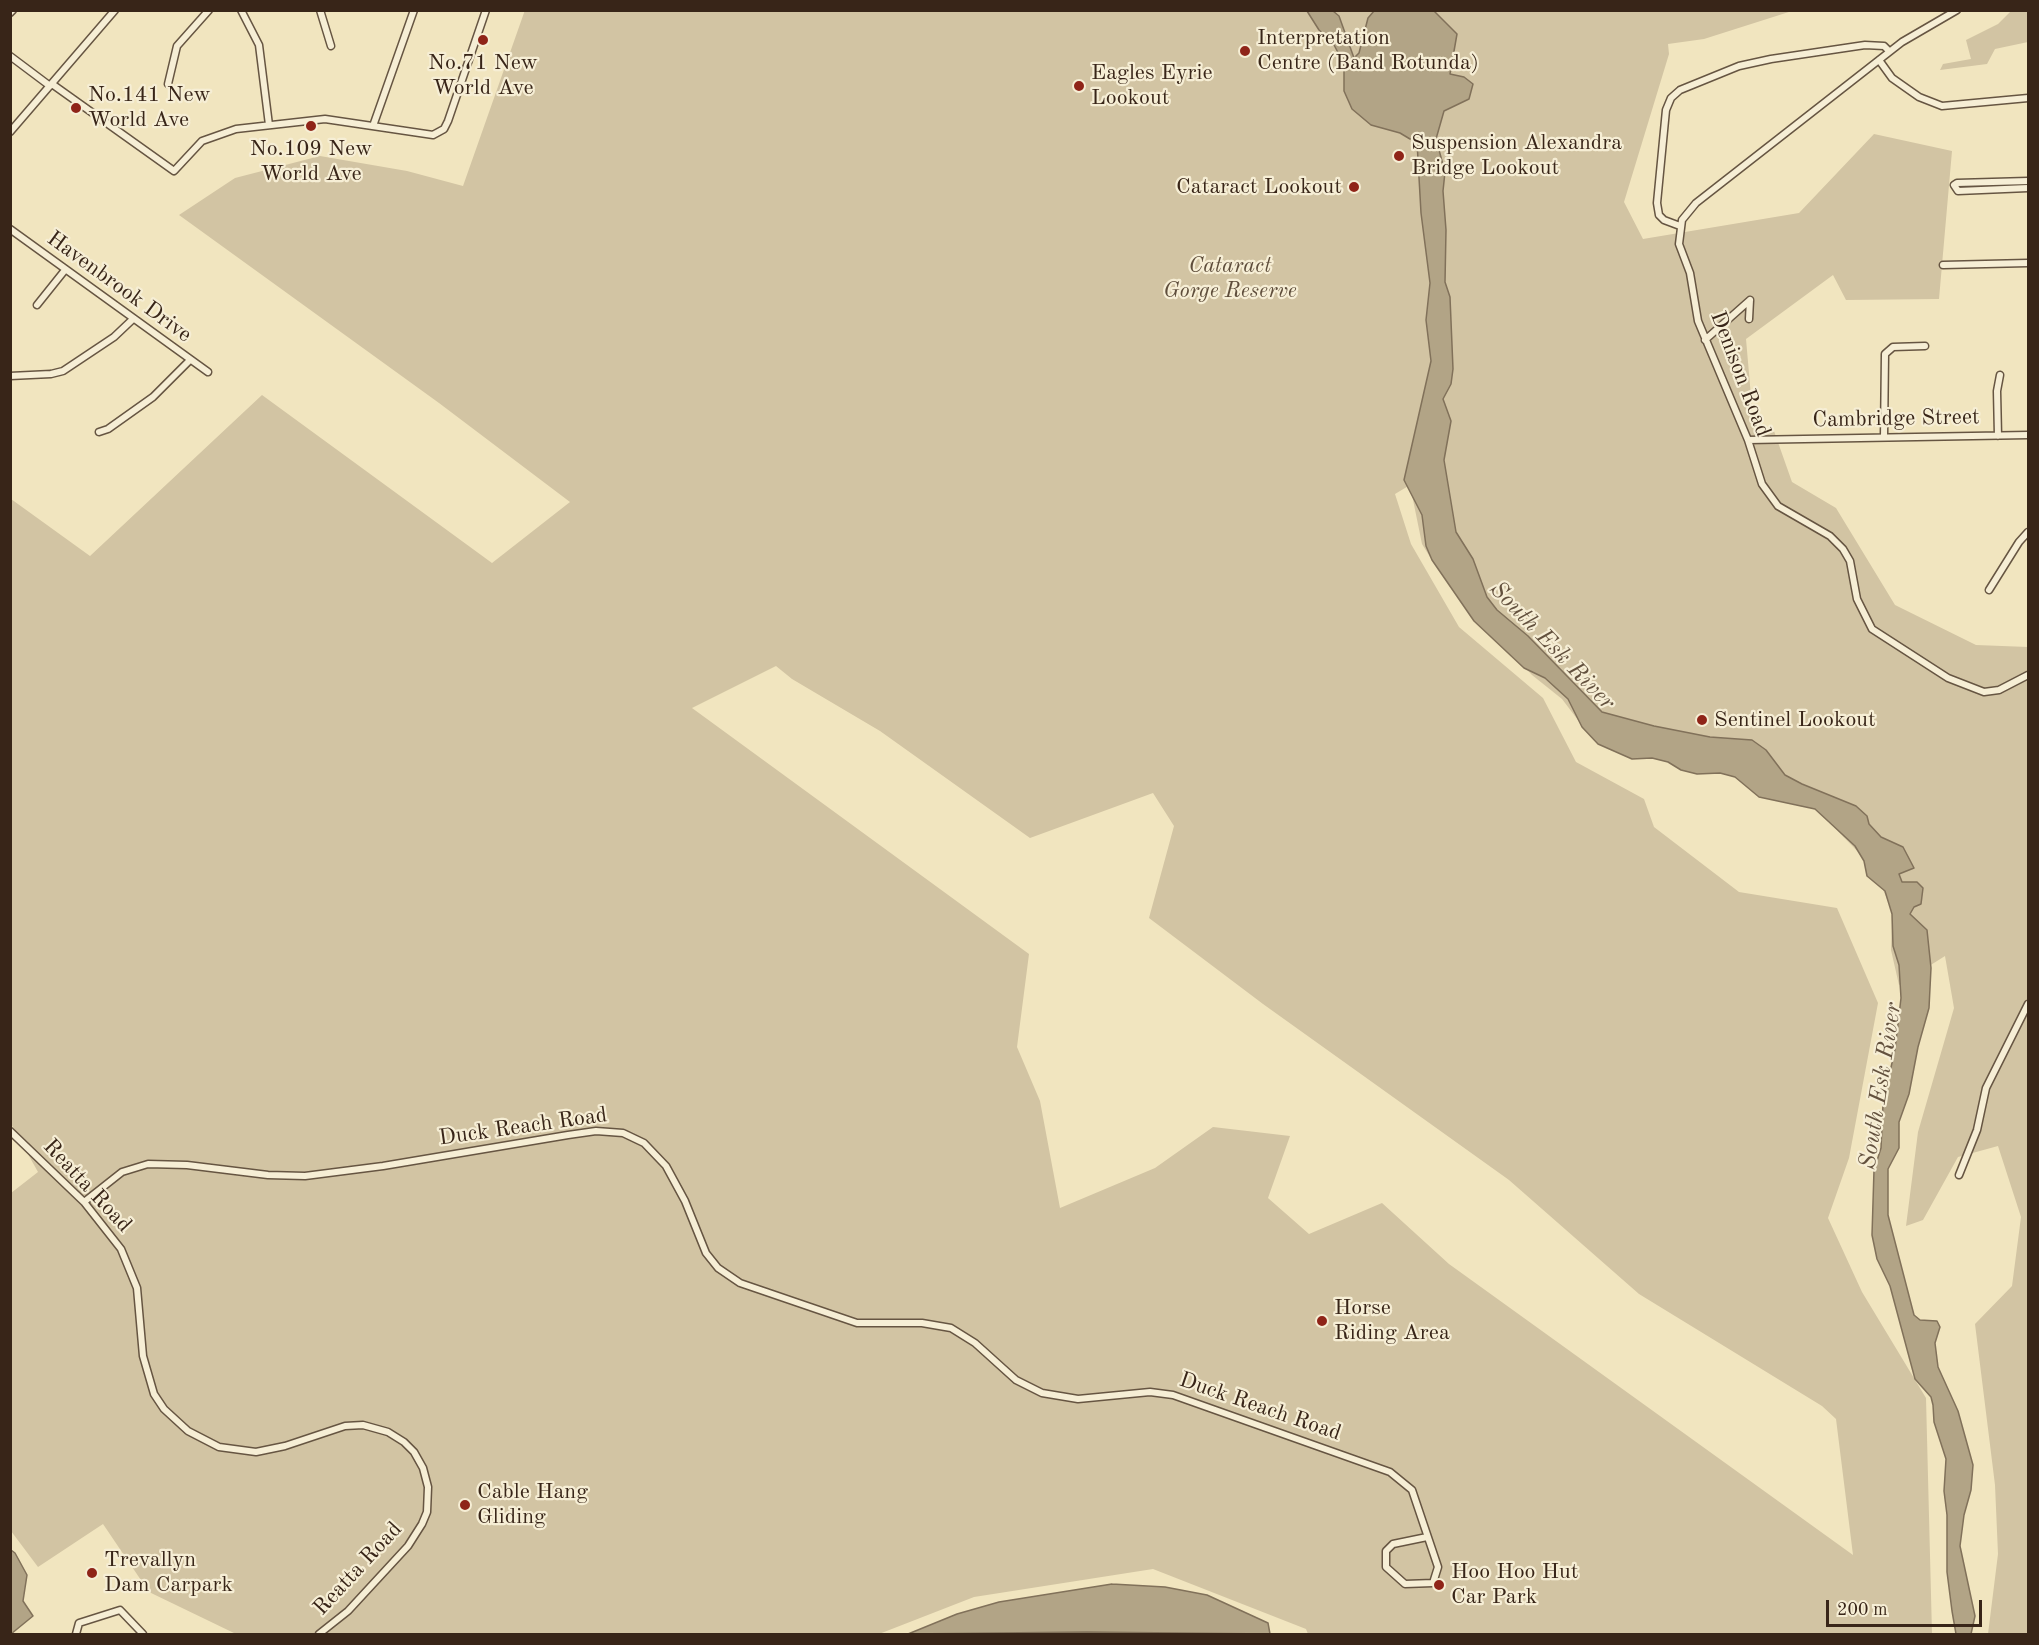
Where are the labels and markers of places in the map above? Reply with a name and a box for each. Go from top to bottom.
place label: Interpretation Centre (Band Rotunda) [1257,25,1479,76]
marker: No.71 New World Ave [476,33,490,47]
marker: Interpretation Centre (Band Rotunda) [1238,44,1252,58]
place label: No.71 New World Ave [428,50,538,101]
place label: Eagles Eyrie Lookout [1091,60,1213,112]
marker: Eagles Eyrie Lookout [1072,79,1086,93]
place label: No.141 New World Ave [88,82,211,134]
marker: No.141 New World Ave [69,101,83,115]
marker: No.109 New World Ave [304,119,318,133]
place label: Suspension Alexandra Bridge Lookout [1411,130,1622,182]
place label: No.109 New World Ave [250,136,372,188]
marker: Suspension Alexandra Bridge Lookout [1392,149,1406,163]
place label: Cataract Lookout [1176,174,1342,200]
marker: Cataract Lookout [1347,180,1361,194]
place label: Sentinel Lookout [1714,707,1876,733]
marker: Sentinel Lookout [1695,713,1709,727]
place label: Horse Riding Area [1334,1295,1450,1346]
marker: Horse Riding Area [1315,1314,1329,1328]
place label: Cable Hang Gliding [477,1479,588,1530]
marker: Cable Hang Gliding [458,1498,472,1512]
place label: Trevallyn Dam Carpark [104,1547,233,1598]
place label: Hoo Hoo Hut Car Park [1451,1559,1578,1610]
marker: Trevallyn Dam Carpark [85,1566,99,1580]
marker: Hoo Hoo Hut Car Park [1432,1578,1446,1592]

